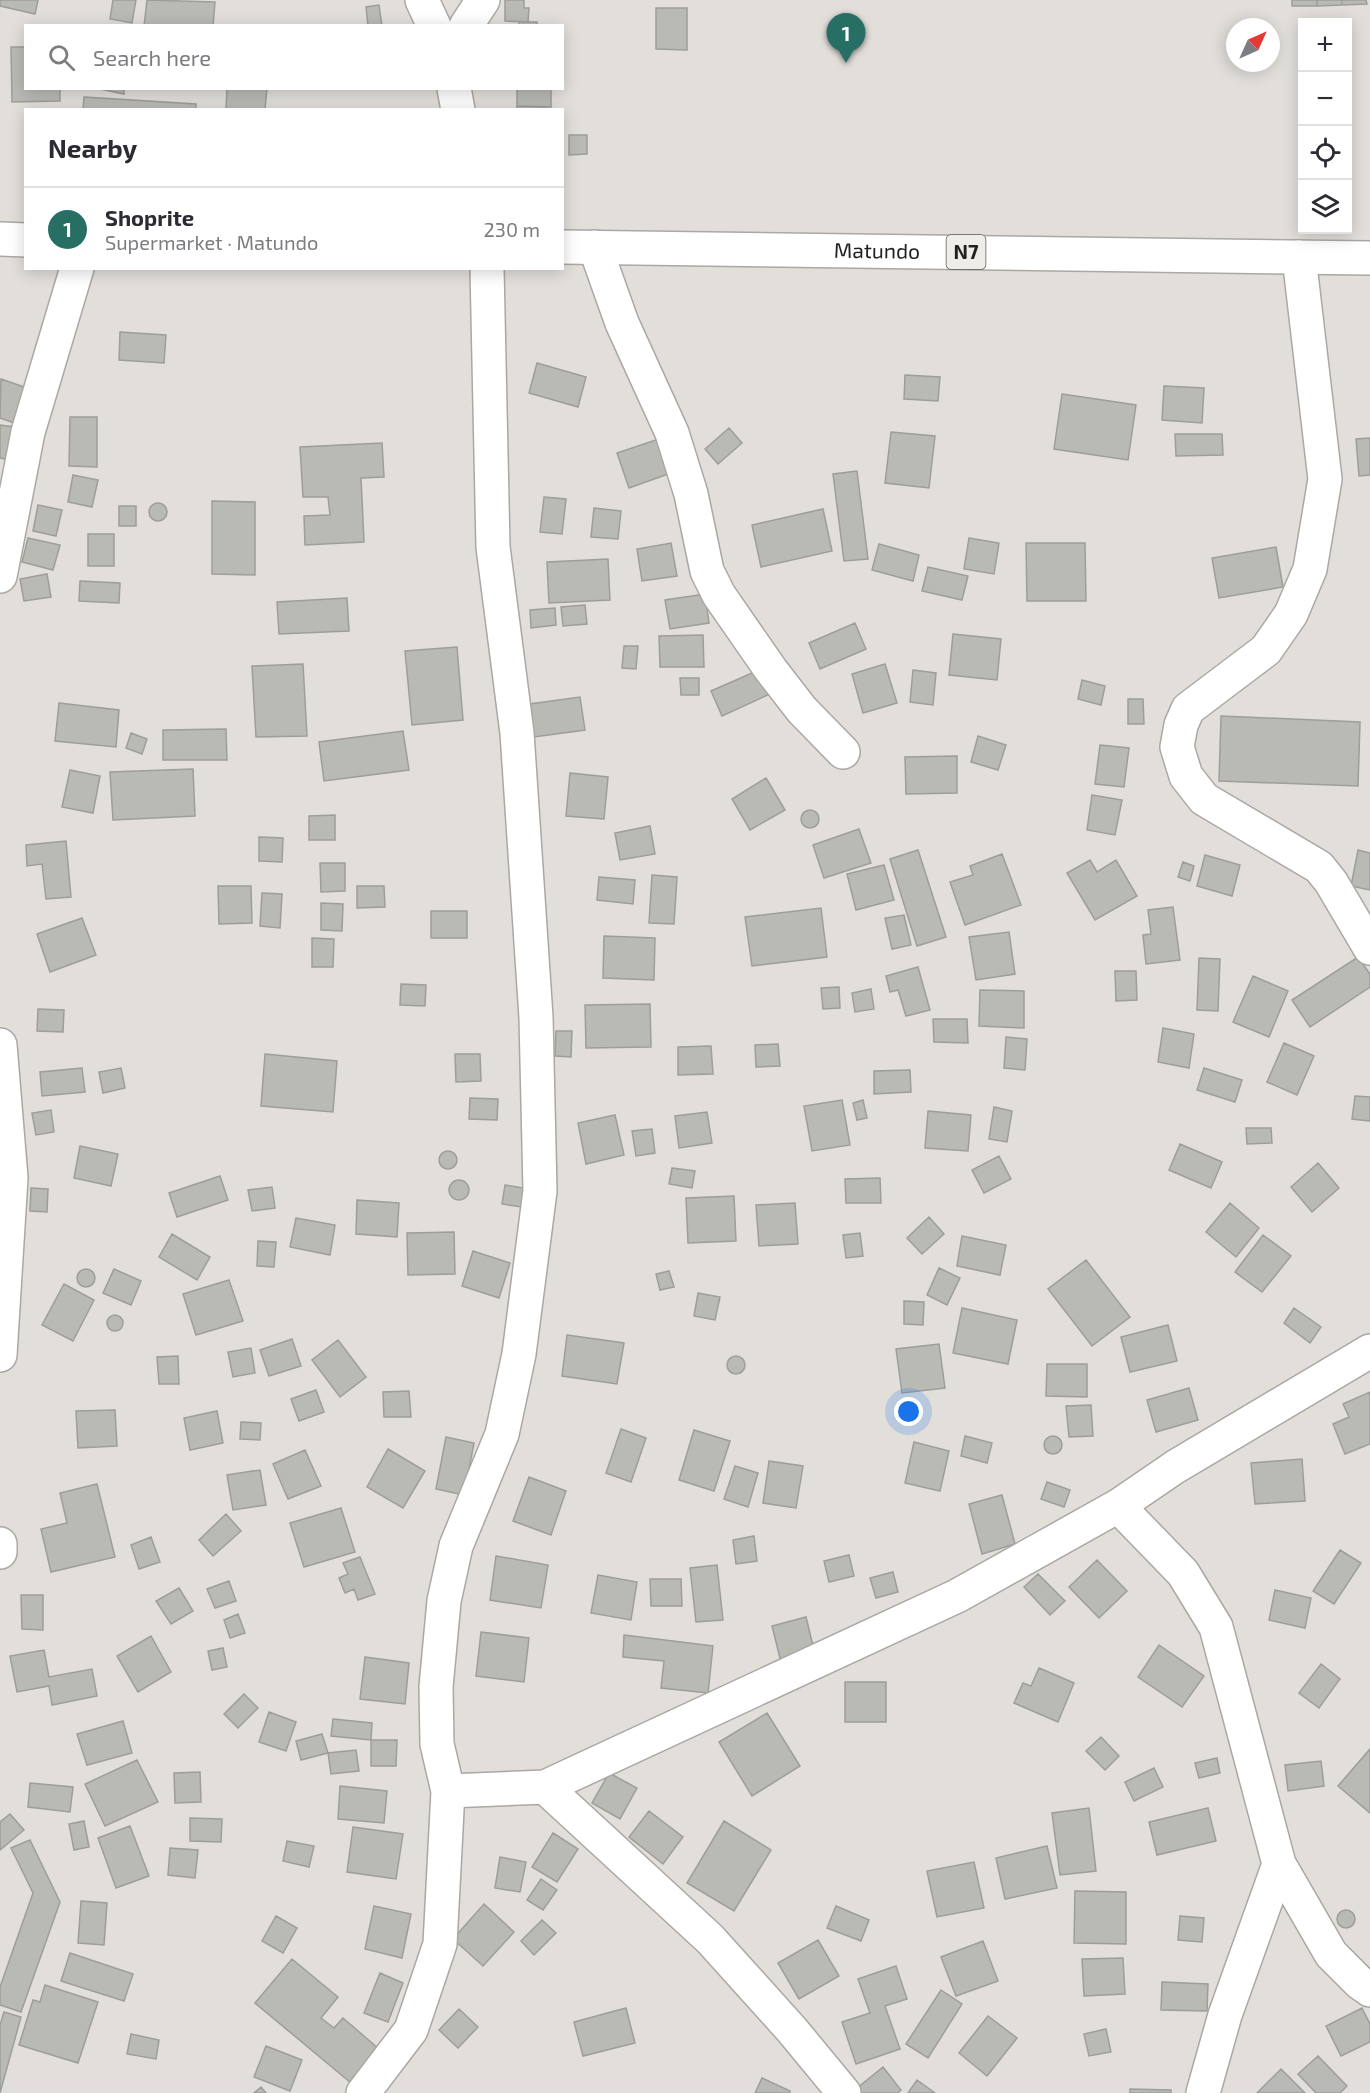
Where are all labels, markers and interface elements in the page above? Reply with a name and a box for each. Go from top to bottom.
pin: 1 [826,14,866,63]
north arrow [1226,18,1280,72]
map controls [1298,18,1352,234]
button: + [1298,18,1352,72]
search box [24,24,564,90]
icon: search [45,41,78,74]
text: Search here [93,44,211,70]
button: − [1298,72,1352,126]
button: locate [1298,126,1352,180]
text: Nearby [48,132,137,163]
button: layers [1298,180,1352,234]
text: Shoprite [105,204,194,230]
text: 1 [63,217,72,241]
text: 230 m [484,217,540,241]
text: Supermarket · Matundo [105,230,318,254]
road number: N7 [946,235,986,269]
street label: Matundo [834,237,920,263]
your location [894,1397,923,1426]

